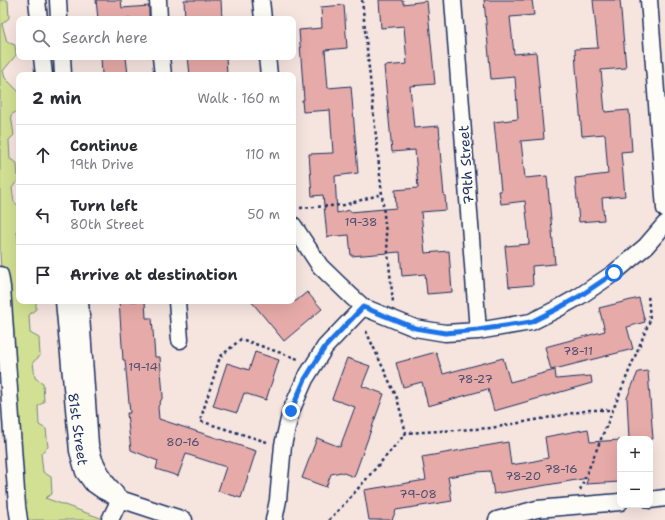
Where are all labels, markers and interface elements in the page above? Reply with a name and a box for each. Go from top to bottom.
search box [16,16,296,60]
icon: search [30,27,52,49]
text: Search here [62,28,148,48]
text: 2 min [32,87,82,109]
text: Walk · 160 m [198,90,280,107]
street label: 79th Street [454,125,478,205]
text: Continue [70,136,138,156]
icon: ahead [32,144,54,166]
text: 110 m [245,146,280,163]
text: 19th Drive [70,156,134,173]
text: Turn left [70,196,138,216]
icon: left [32,204,54,226]
text: 50 m [247,206,280,223]
house number: 19-38 [345,214,377,230]
text: 80th Street [70,216,144,233]
icon: arrive [32,264,54,286]
route start [605,264,623,282]
text: Arrive at destination [70,265,238,285]
house number: 78-11 [563,343,593,359]
house number: 19-14 [128,359,158,375]
house number: 78-27 [457,371,493,387]
street label: 81st Street [64,391,92,467]
route end [282,402,300,420]
house number: 80-16 [166,434,200,450]
map controls [617,436,653,508]
button: + [617,436,653,472]
house number: 78-16 [544,461,578,477]
house number: 78-20 [505,468,541,484]
button: − [617,472,653,508]
house number: 79-08 [399,486,437,502]

